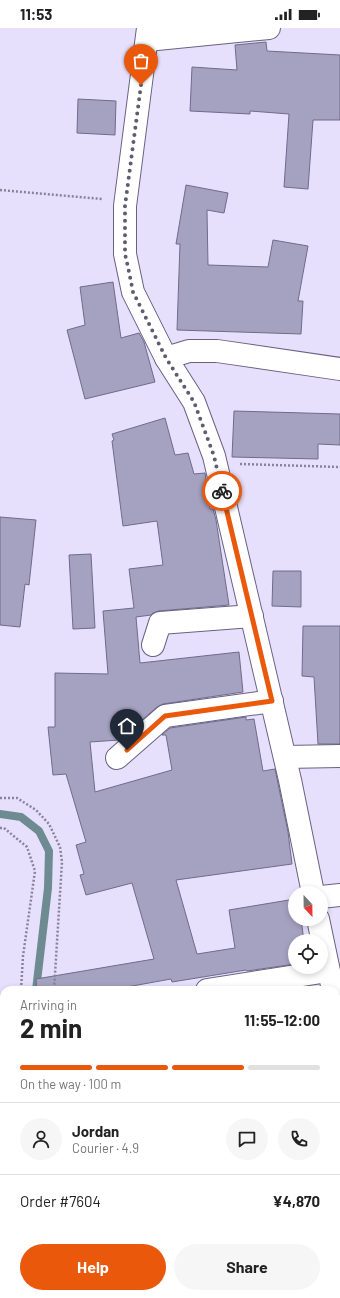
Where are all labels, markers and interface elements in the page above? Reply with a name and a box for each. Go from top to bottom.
text: 11:53 [20,5,52,23]
pin [124,44,158,85]
icon: bag [130,50,152,72]
courier [202,471,242,511]
icon: bike [211,480,233,502]
pin [110,709,144,750]
icon: home [116,715,138,737]
north arrow [288,886,328,926]
map controls [288,886,328,974]
button: locate [288,934,328,974]
text: Arriving in [20,997,77,1013]
text: 11:55–12:00 [244,1011,320,1029]
text: 2 min [20,1012,82,1043]
text: On the way · 100 m [20,1076,121,1092]
button: person [20,1118,62,1160]
button: chat [226,1118,268,1160]
button: phone [278,1118,320,1160]
text: Jordan [72,1122,119,1140]
text: Courier · 4.9 [72,1140,139,1156]
text: Order #7604 [20,1192,101,1210]
text: ¥4,870 [273,1192,320,1210]
button: Help [20,1244,166,1290]
button: Share [174,1244,320,1290]

